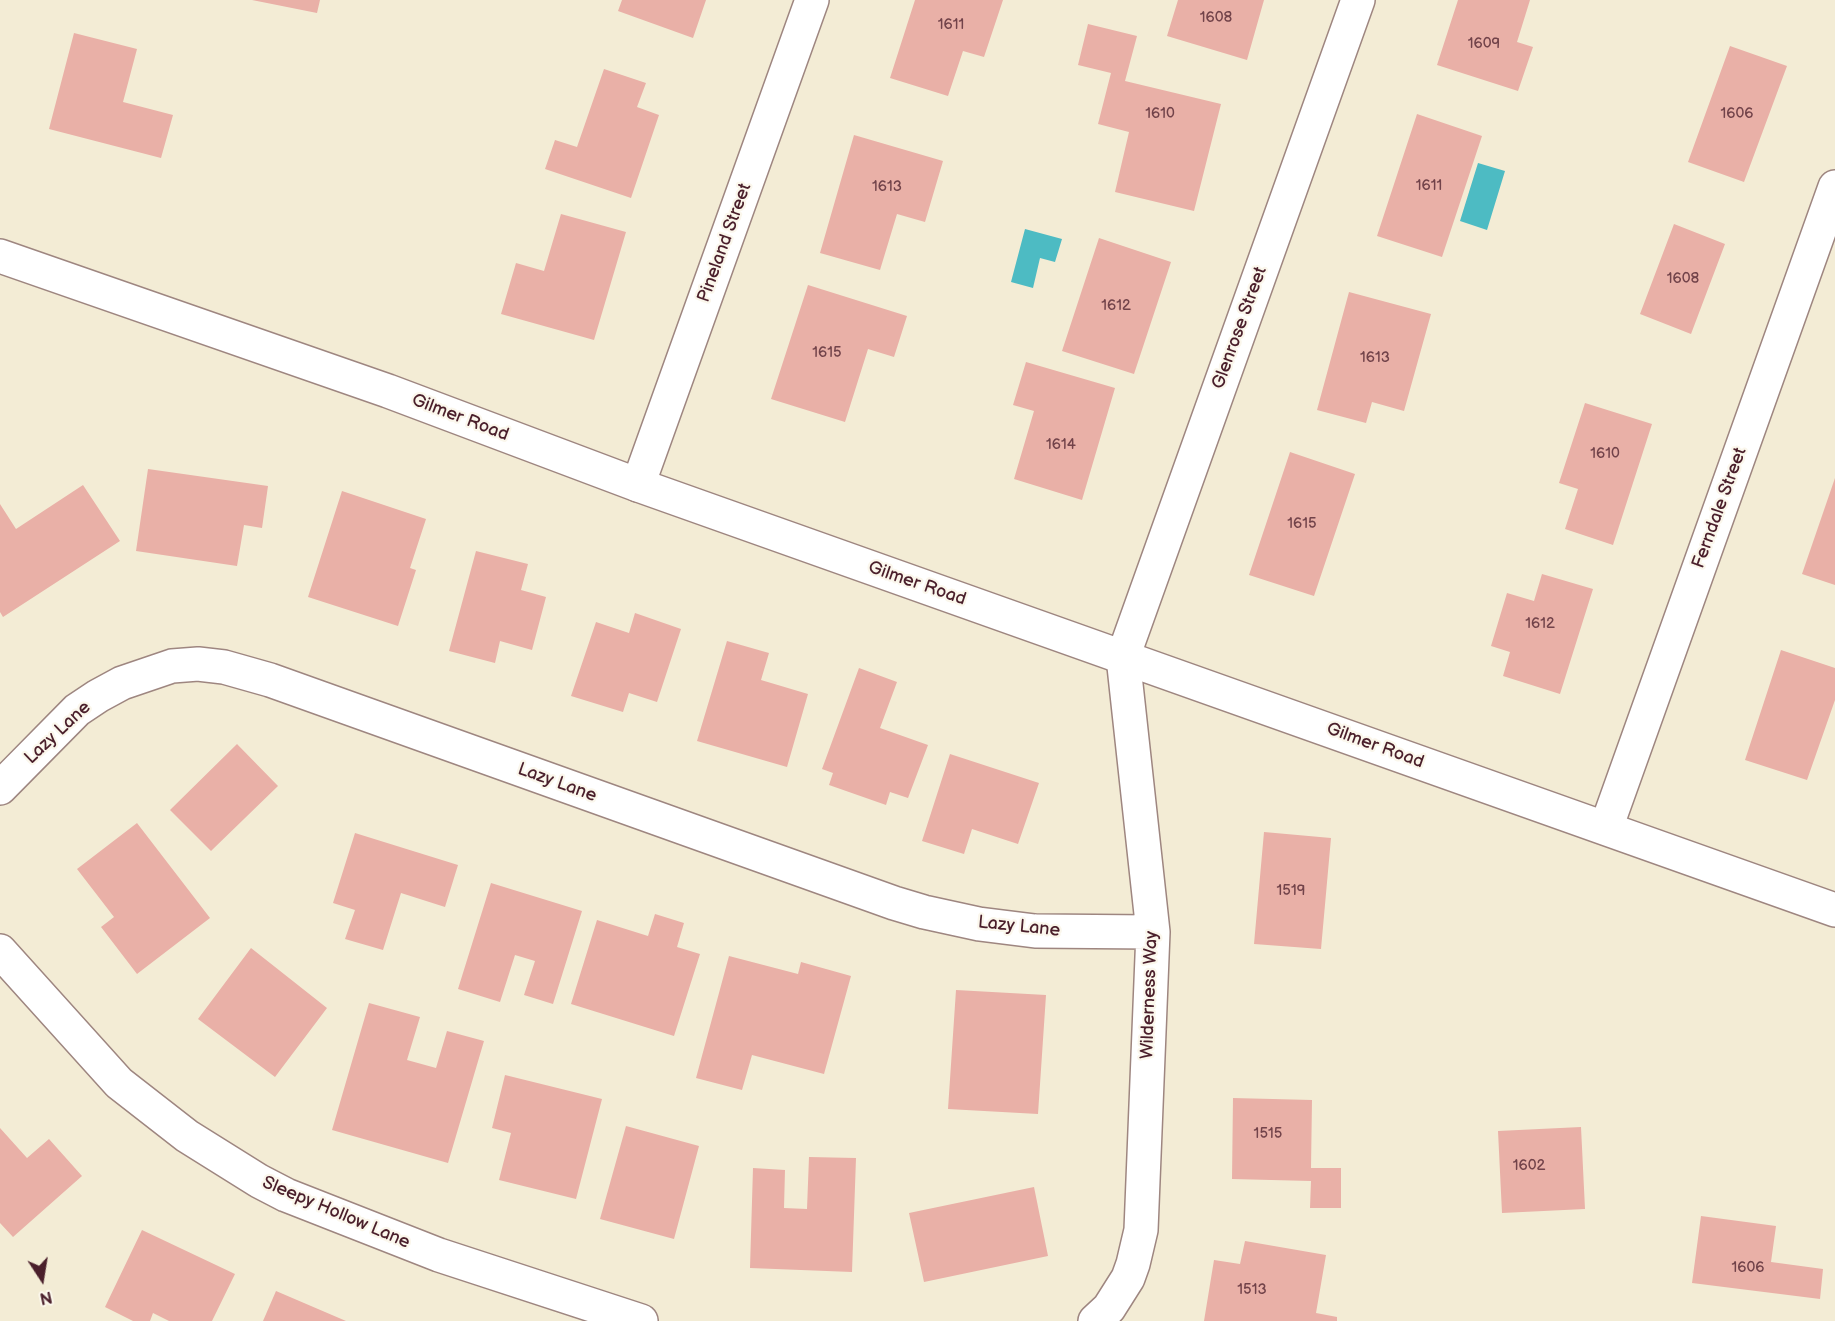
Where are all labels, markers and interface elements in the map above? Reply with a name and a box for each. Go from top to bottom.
house number: 1608 [1200,9,1232,27]
house number: 1611 [938,16,964,34]
house number: 1609 [1468,35,1500,53]
house number: 1610 [1145,105,1175,123]
house number: 1606 [1721,105,1753,123]
house number: 1611 [1416,177,1442,195]
house number: 1613 [872,178,902,196]
street label: Pineland Street [693,180,757,306]
street label: Glenrose Street [1208,264,1272,392]
house number: 1608 [1667,270,1699,288]
house number: 1612 [1101,297,1131,315]
house number: 1615 [812,344,842,362]
house number: 1613 [1360,349,1390,367]
street label: Gilmer Road [408,390,512,446]
house number: 1614 [1046,436,1076,454]
house number: 1610 [1590,445,1620,463]
street label: Ferndale Street [1688,445,1752,571]
house number: 1615 [1287,515,1317,533]
street label: Gilmer Road [865,557,969,611]
house number: 1612 [1525,615,1555,633]
street label: Lazy Lane [20,697,96,769]
street label: Gilmer Road [1323,718,1427,774]
street label: Lazy Lane [515,759,599,807]
house number: 1519 [1277,882,1305,900]
street label: Lazy Lane [977,912,1061,942]
street label: Wilderness Way [1137,930,1163,1060]
house number: 1515 [1254,1125,1282,1143]
house number: 1602 [1513,1157,1545,1175]
street label: Sleepy Hollow Lane [259,1172,413,1254]
north arrow [12,1249,72,1309]
house number: 1606 [1732,1259,1764,1277]
house number: 1513 [1237,1281,1267,1299]
text: N [38,1287,54,1308]

